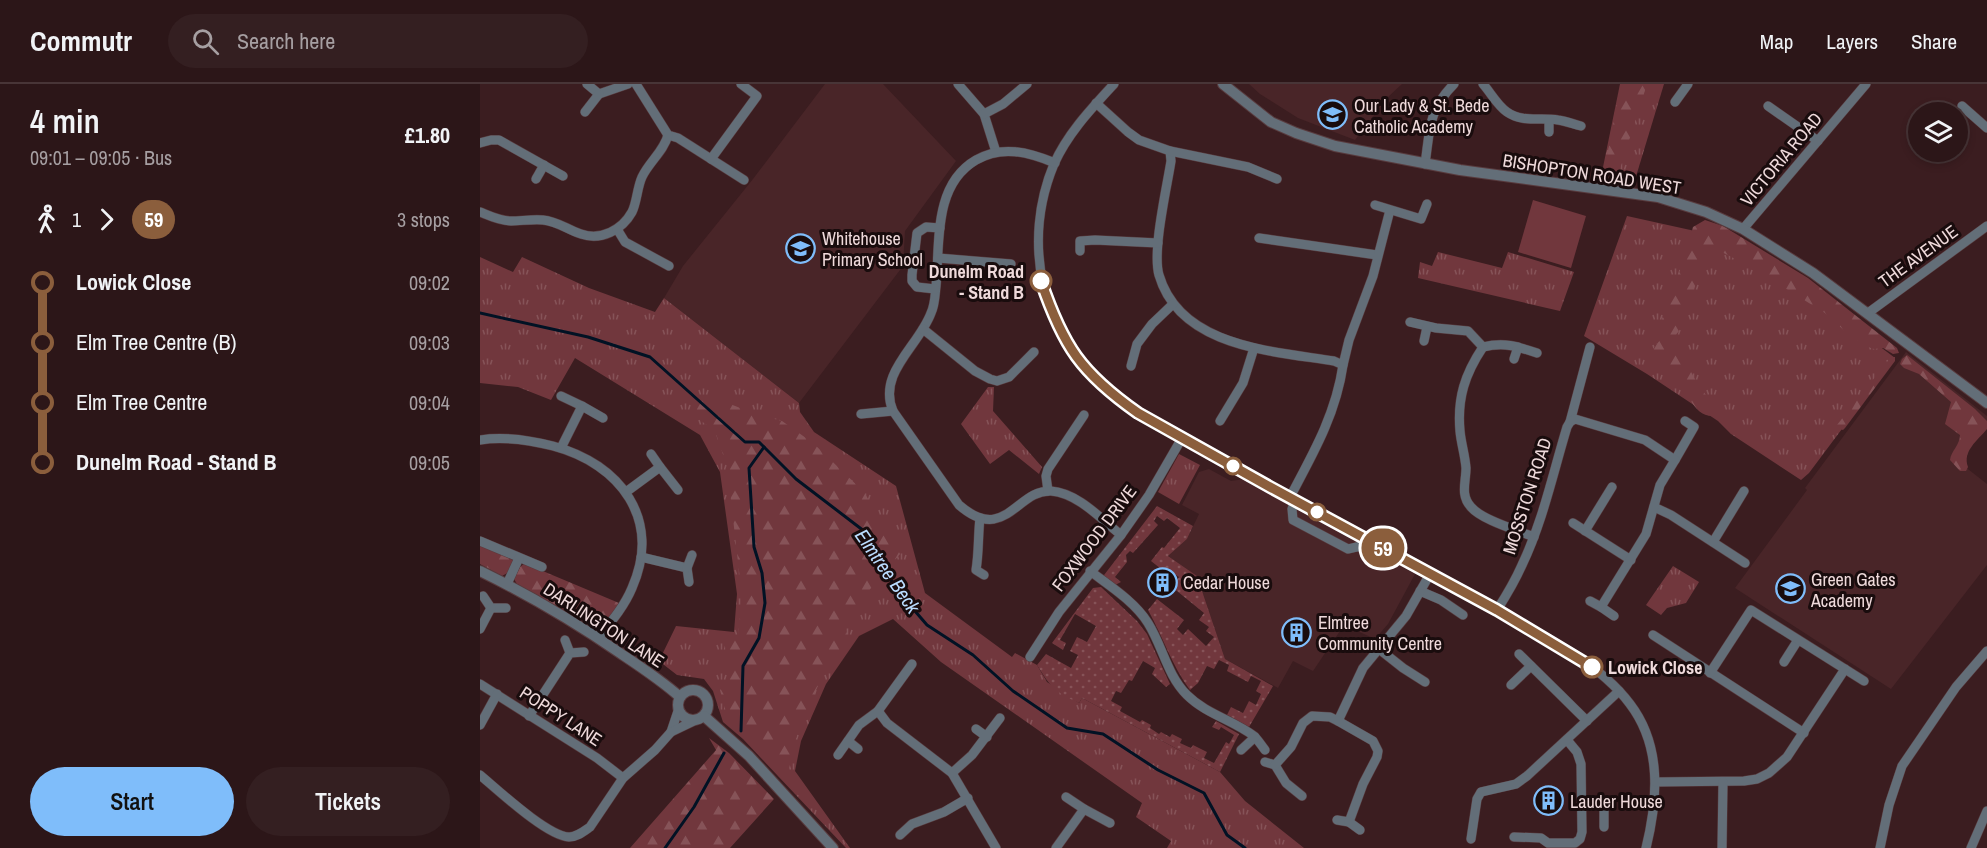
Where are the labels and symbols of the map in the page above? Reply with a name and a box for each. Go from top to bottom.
place label: Our Lady & St. Bede Catholic Academy [1354,93,1489,139]
school or university icon: Our Lady & St. Bede Catholic Academy [1317,99,1349,131]
street label: VICTORIA ROAD [1734,107,1828,211]
street label: BISHOPTON ROAD WEST [1501,148,1683,200]
street label: THE AVENUE [1873,219,1963,293]
place label: Whitehouse Primary School [822,226,923,272]
school or university icon: Whitehouse Primary School [785,232,817,264]
place label: Dunelm Road - Stand B [929,259,1024,305]
marker: Dunelm Road - Stand B [1030,270,1052,292]
street label: MOSSTON ROAD [1496,435,1558,557]
unlabelled marker [1224,457,1242,475]
street label: FOXWOOD DRIVE [1046,480,1142,596]
unlabelled marker [1308,503,1326,521]
water label: Elmtree Beck [849,523,927,619]
line badge: 59 [1356,528,1410,568]
building icon: Cedar House [1146,566,1178,598]
place label: Green Gates Academy [1810,567,1896,613]
place label: Cedar House [1183,570,1270,595]
school or university icon: Green Gates Academy [1774,573,1806,605]
street label: DARLINGTON LANE [539,577,669,673]
place label: Elmtree Community Centre [1318,610,1442,656]
building icon: Elmtree Community Centre [1281,616,1313,648]
place label: Lowick Close [1608,655,1702,680]
marker: Lowick Close [1581,656,1603,678]
street label: POPPY LANE [515,680,607,752]
building icon: Lauder House [1533,785,1565,817]
place label: Lauder House [1570,789,1663,814]

